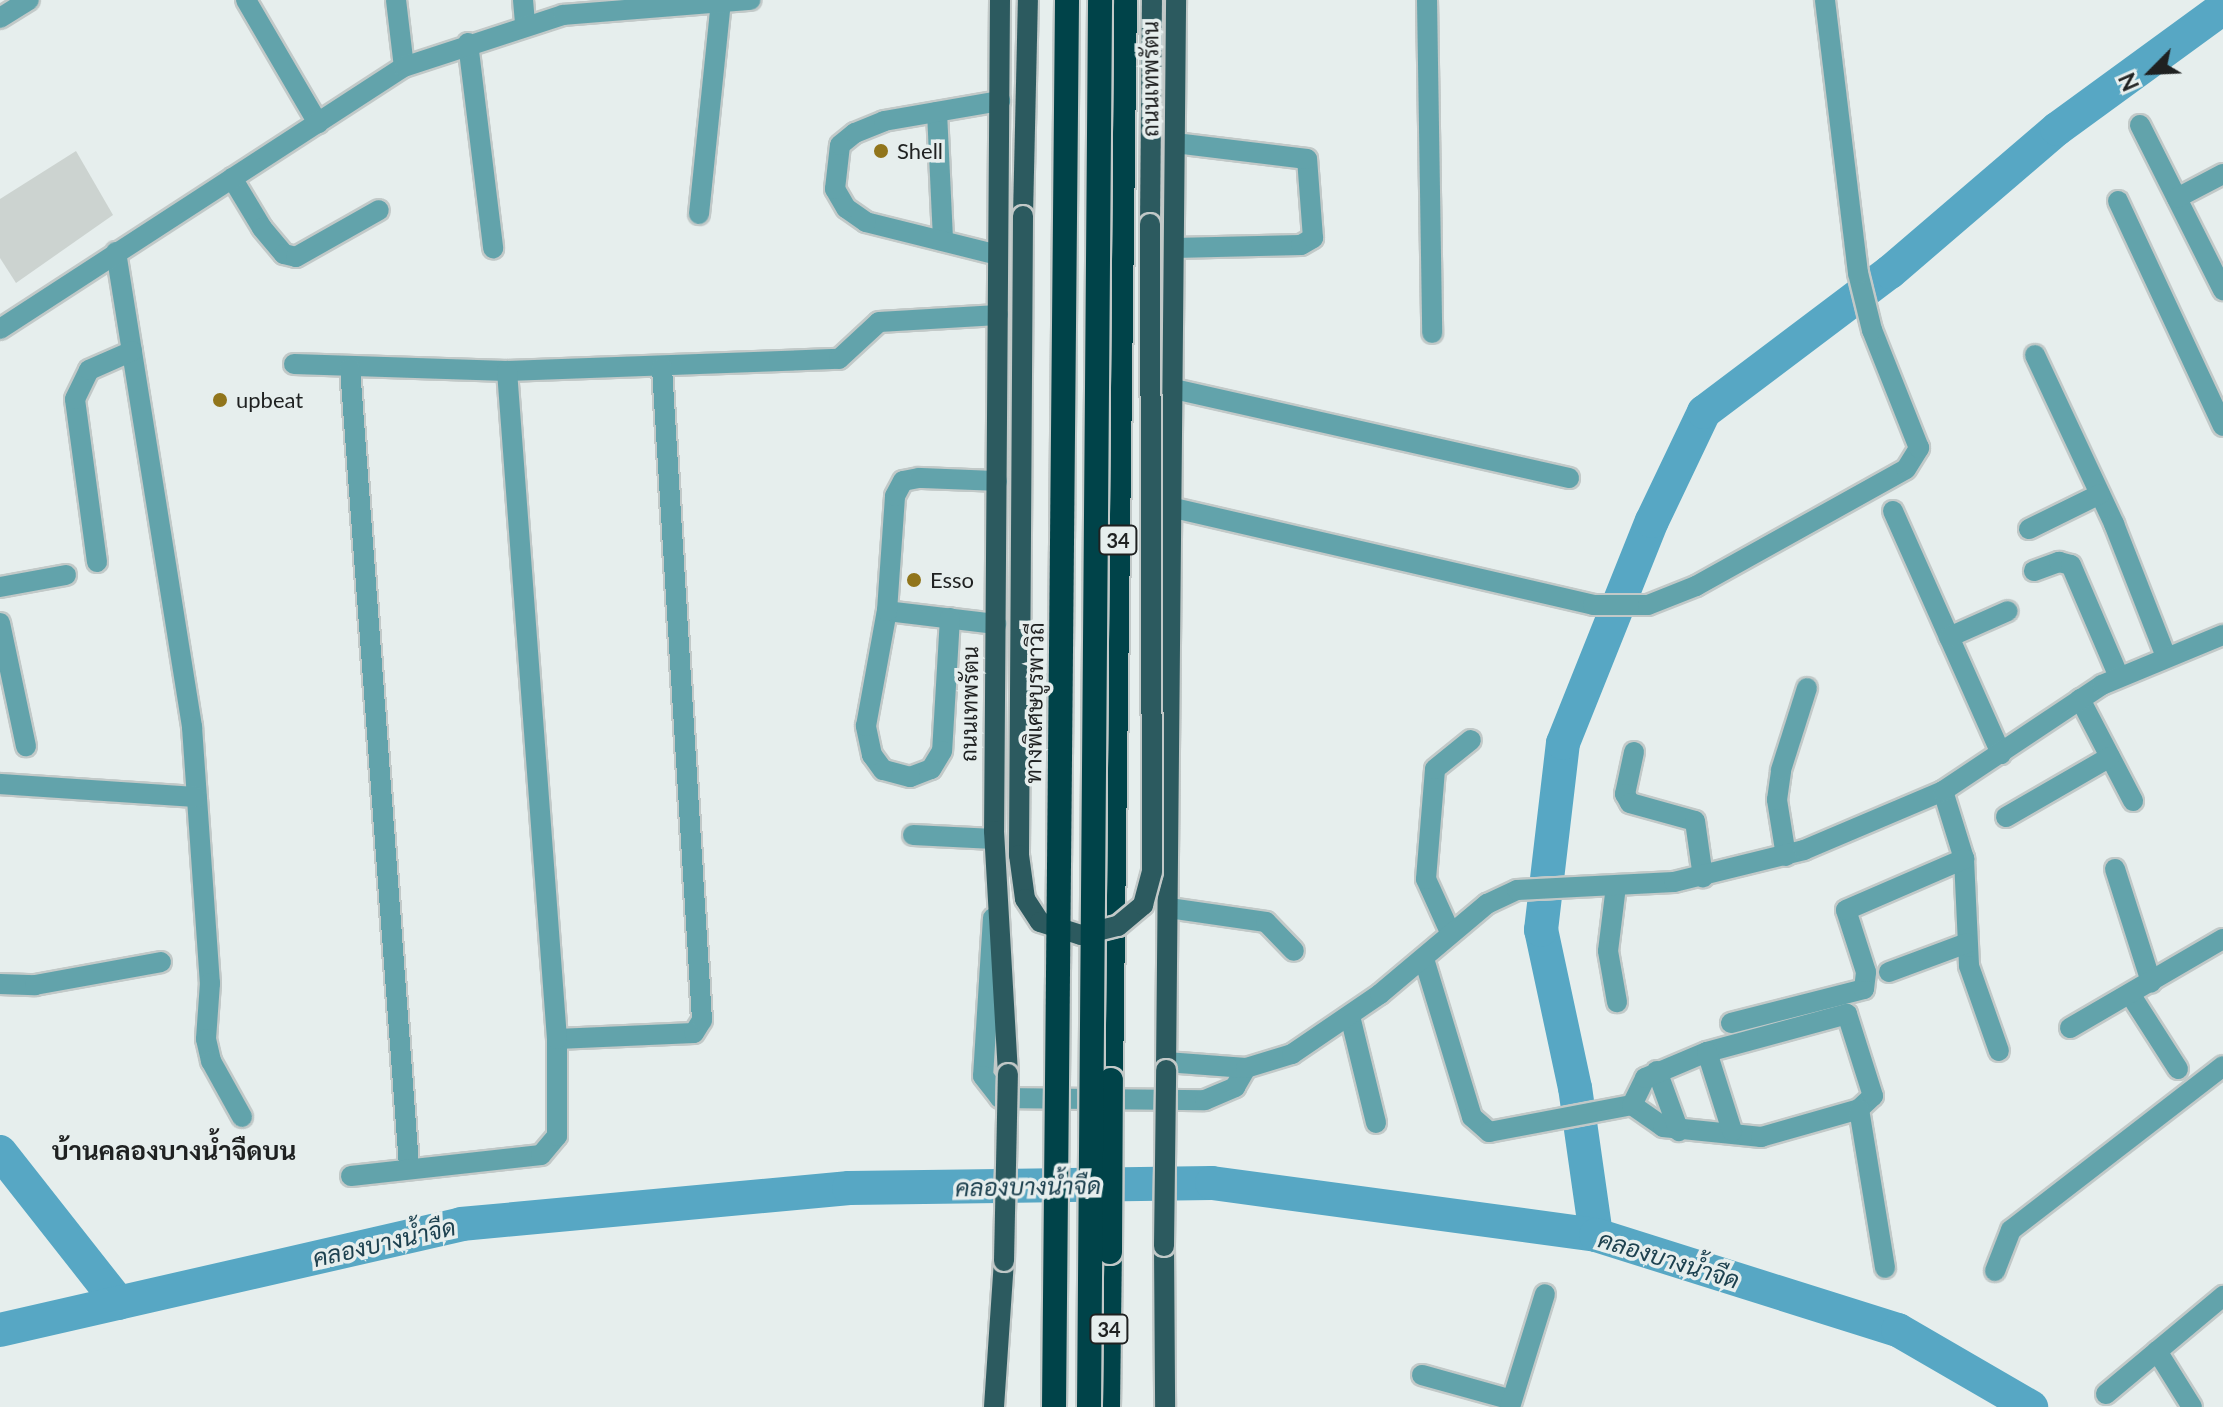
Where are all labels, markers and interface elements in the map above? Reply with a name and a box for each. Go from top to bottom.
street label: ถนนเทพรัตน [1137,21,1163,137]
north arrow [2111,32,2191,112]
text: N [2113,69,2144,95]
place label: Shell [897,138,943,164]
marker: Shell [872,142,890,160]
place label: upbeat [236,387,303,413]
marker: upbeat [211,391,229,409]
road number: 34 [1098,524,1138,556]
place label: Esso [930,567,974,593]
marker: Esso [905,571,923,589]
street label: ทางพิเศษบูรพาวิถี [1019,622,1049,784]
street label: ถนนเทพรัตน [955,646,983,762]
district label: บ้านคลองบางน้ำจืดบน [52,1135,296,1167]
water label: คลองบางน้ำจืด [955,1170,1101,1202]
water label: คลองบางน้ำจืด [310,1212,458,1272]
water label: คลองบางน้ำจืด [1595,1224,1743,1294]
road number: 34 [1089,1313,1129,1345]

